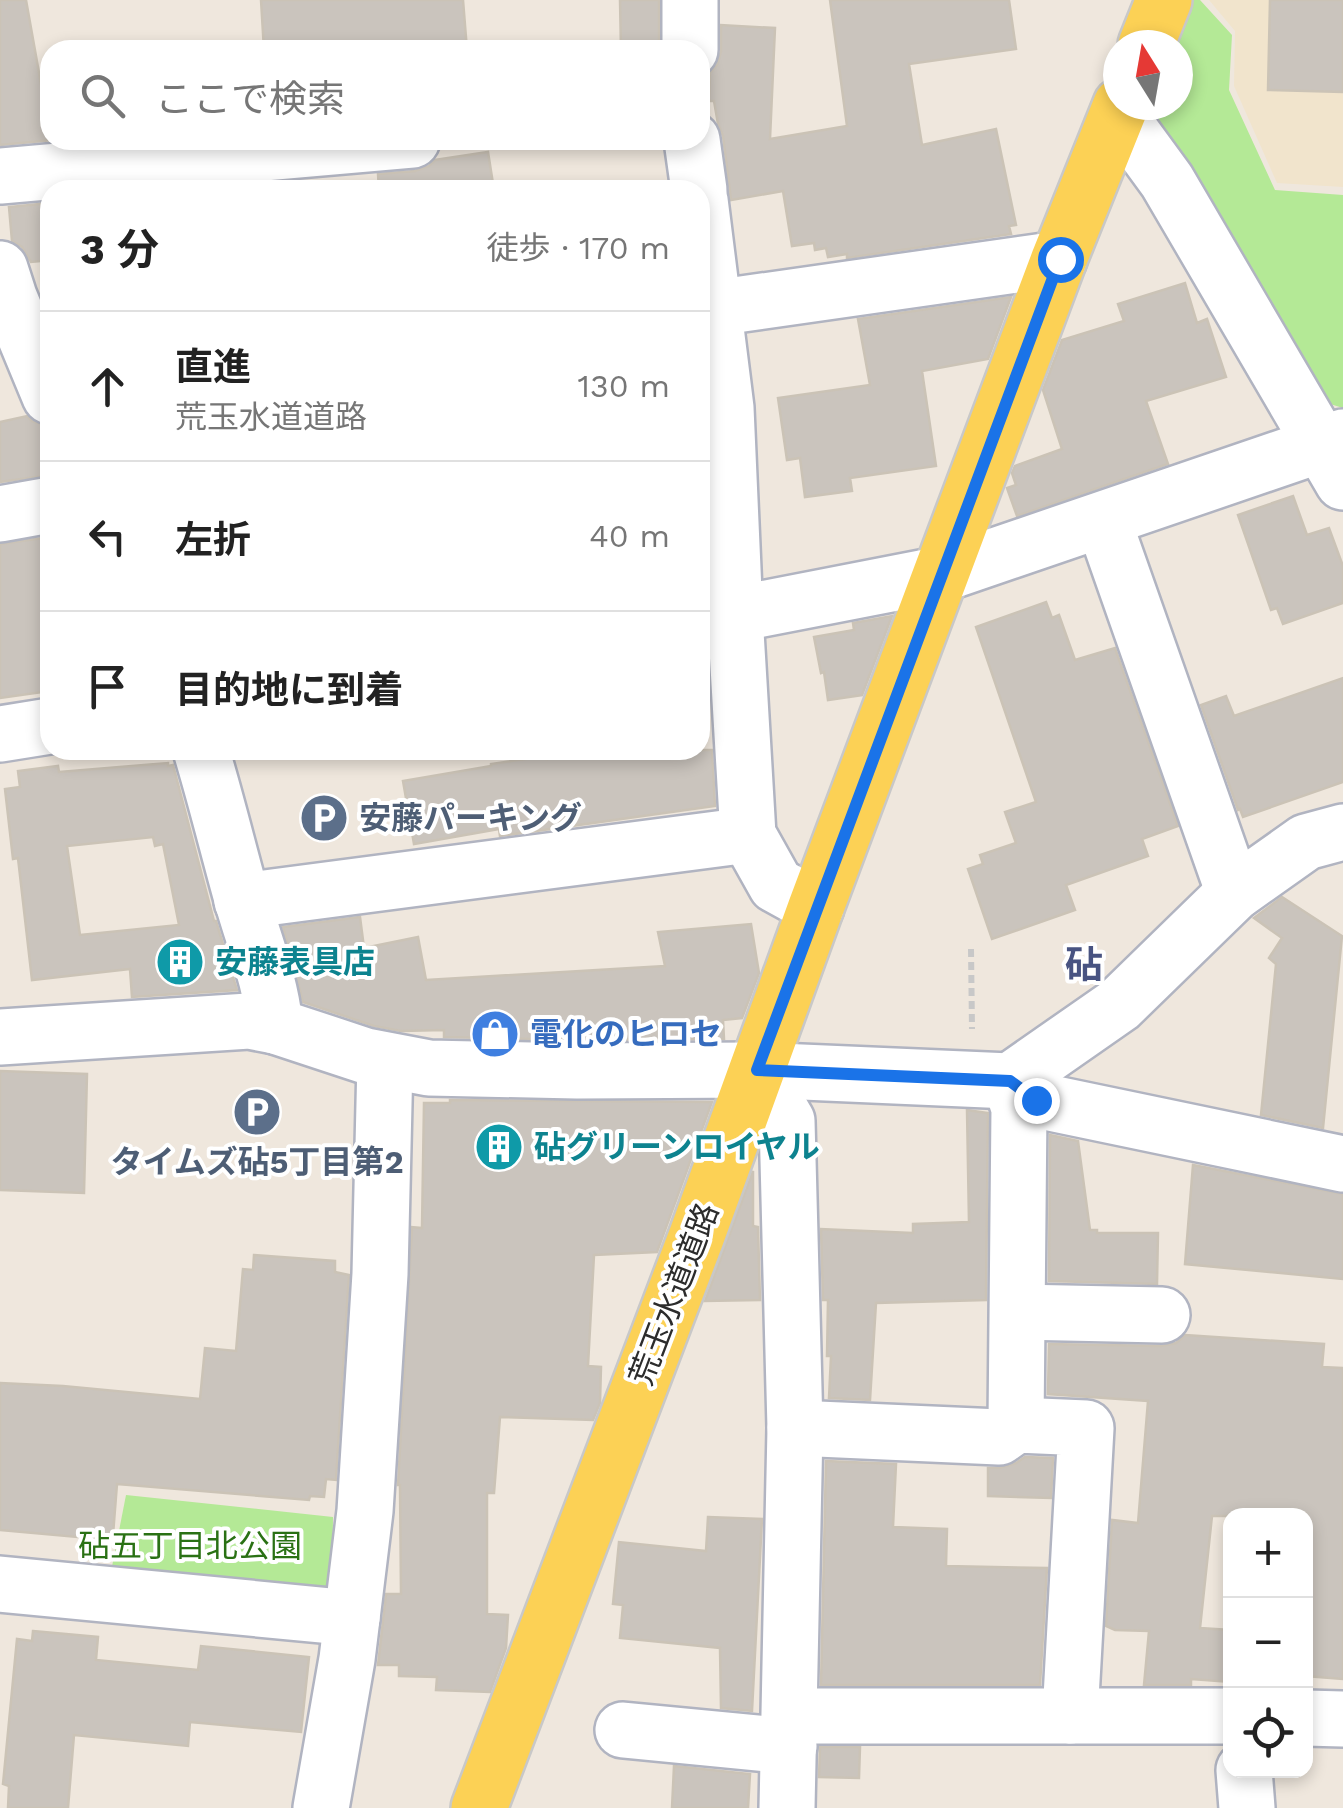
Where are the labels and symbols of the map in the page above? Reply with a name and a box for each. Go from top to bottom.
north arrow [1103,30,1193,120]
route start [1038,237,1084,283]
parking icon: 安藤パーキング [298,792,350,844]
place label: 安藤パーキング [359,799,582,837]
building icon: 安藤表具店 [154,936,206,988]
place label: 安藤表具店 [215,943,375,981]
district label: 砧 [1065,943,1103,987]
shop icon: 電化のヒロセ [469,1008,521,1060]
place label: 電化のヒロセ [530,1015,722,1053]
route end [1014,1078,1060,1124]
parking icon: タイムズ砧5丁目第2 [231,1086,283,1138]
building icon: 砧グリーンロイヤル [473,1121,525,1173]
place label: 砧グリーンロイヤル [534,1128,819,1166]
place label: タイムズ砧5丁目第2 [110,1143,404,1181]
street label: 荒玉水道道路 [622,1198,726,1390]
park label: 砧五丁目北公園 [78,1527,302,1565]

